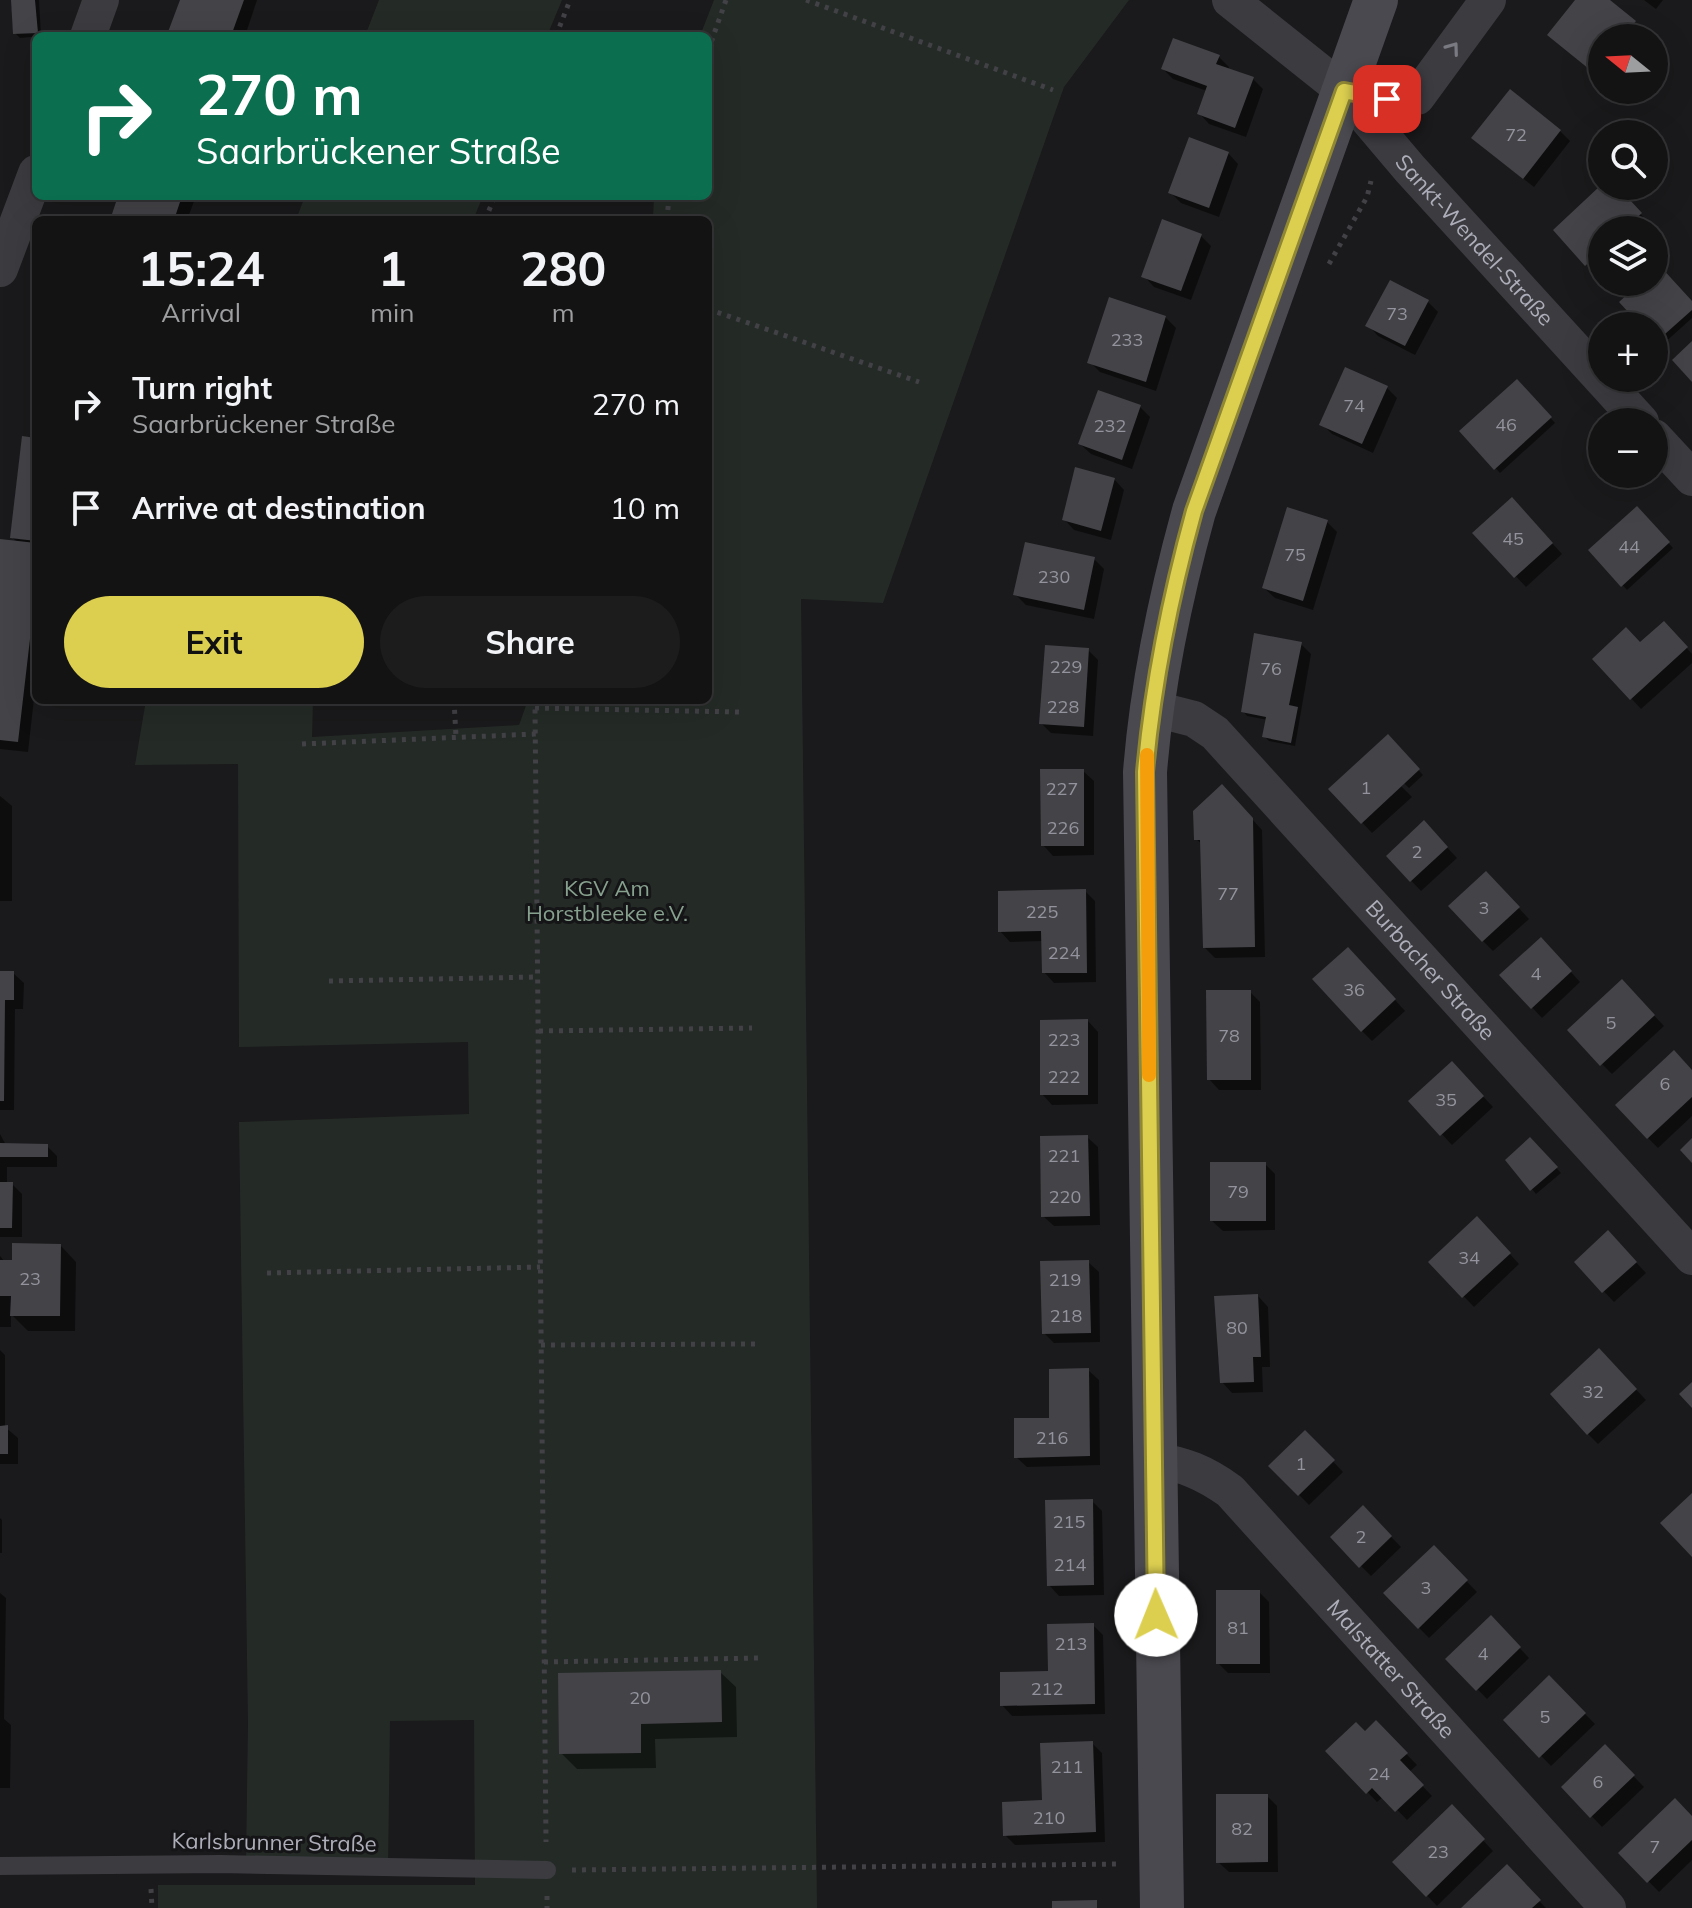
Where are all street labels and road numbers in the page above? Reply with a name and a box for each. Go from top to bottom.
street label: Sankt-Wendel-Straße [1389,148,1560,331]
street label: Burbacher Straße [1360,894,1502,1046]
street label: Malstatter Straße [1321,1593,1461,1744]
street label: Karlsbrunner Straße [171,1826,377,1858]

